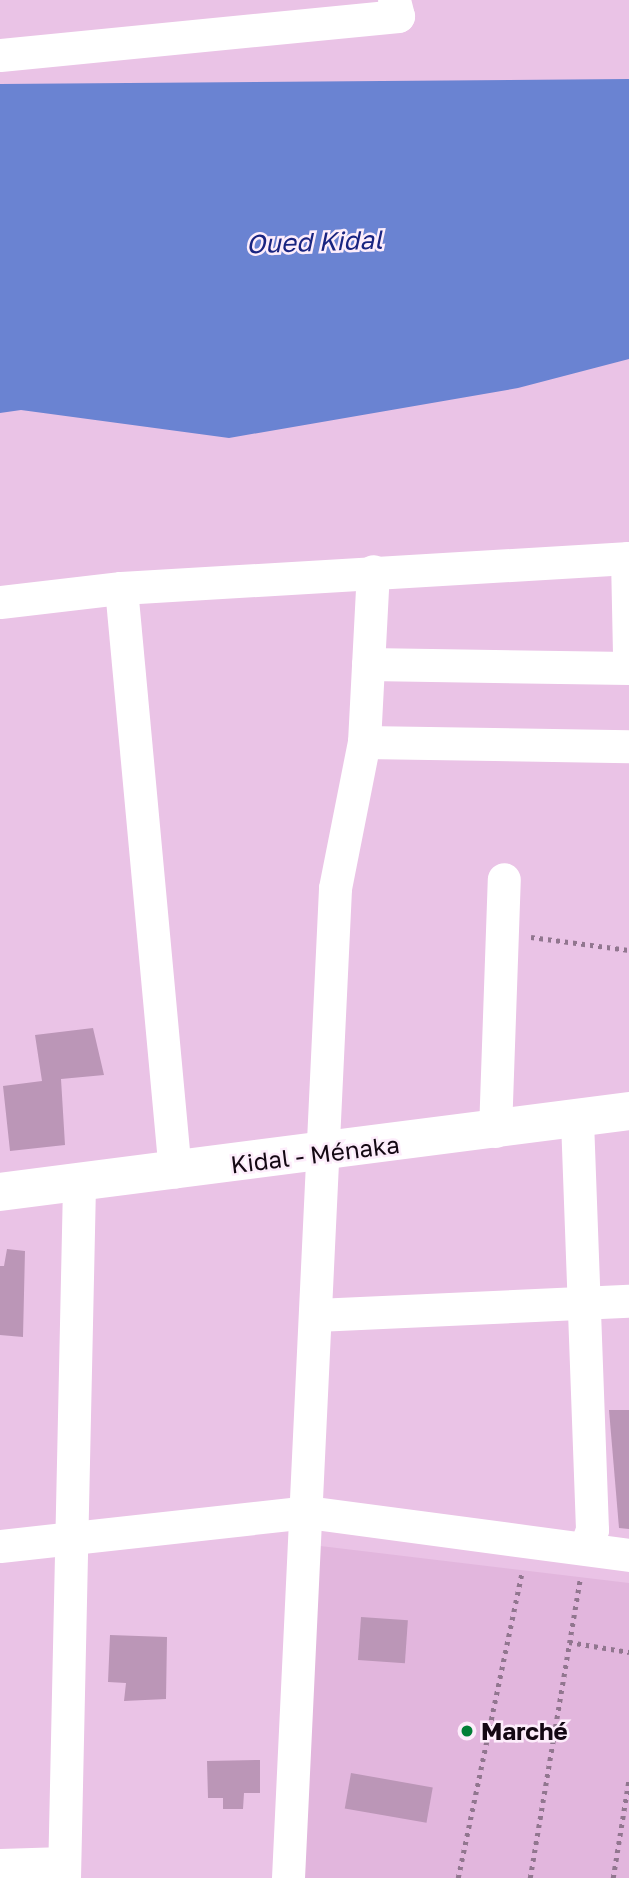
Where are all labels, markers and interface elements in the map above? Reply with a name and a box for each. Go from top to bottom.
water label: Oued Kidal [245,224,383,260]
street label: Kidal - Ménaka [229,1129,401,1179]
place label: Marché [481,1717,568,1745]
marker: Marché [459,1723,475,1739]

